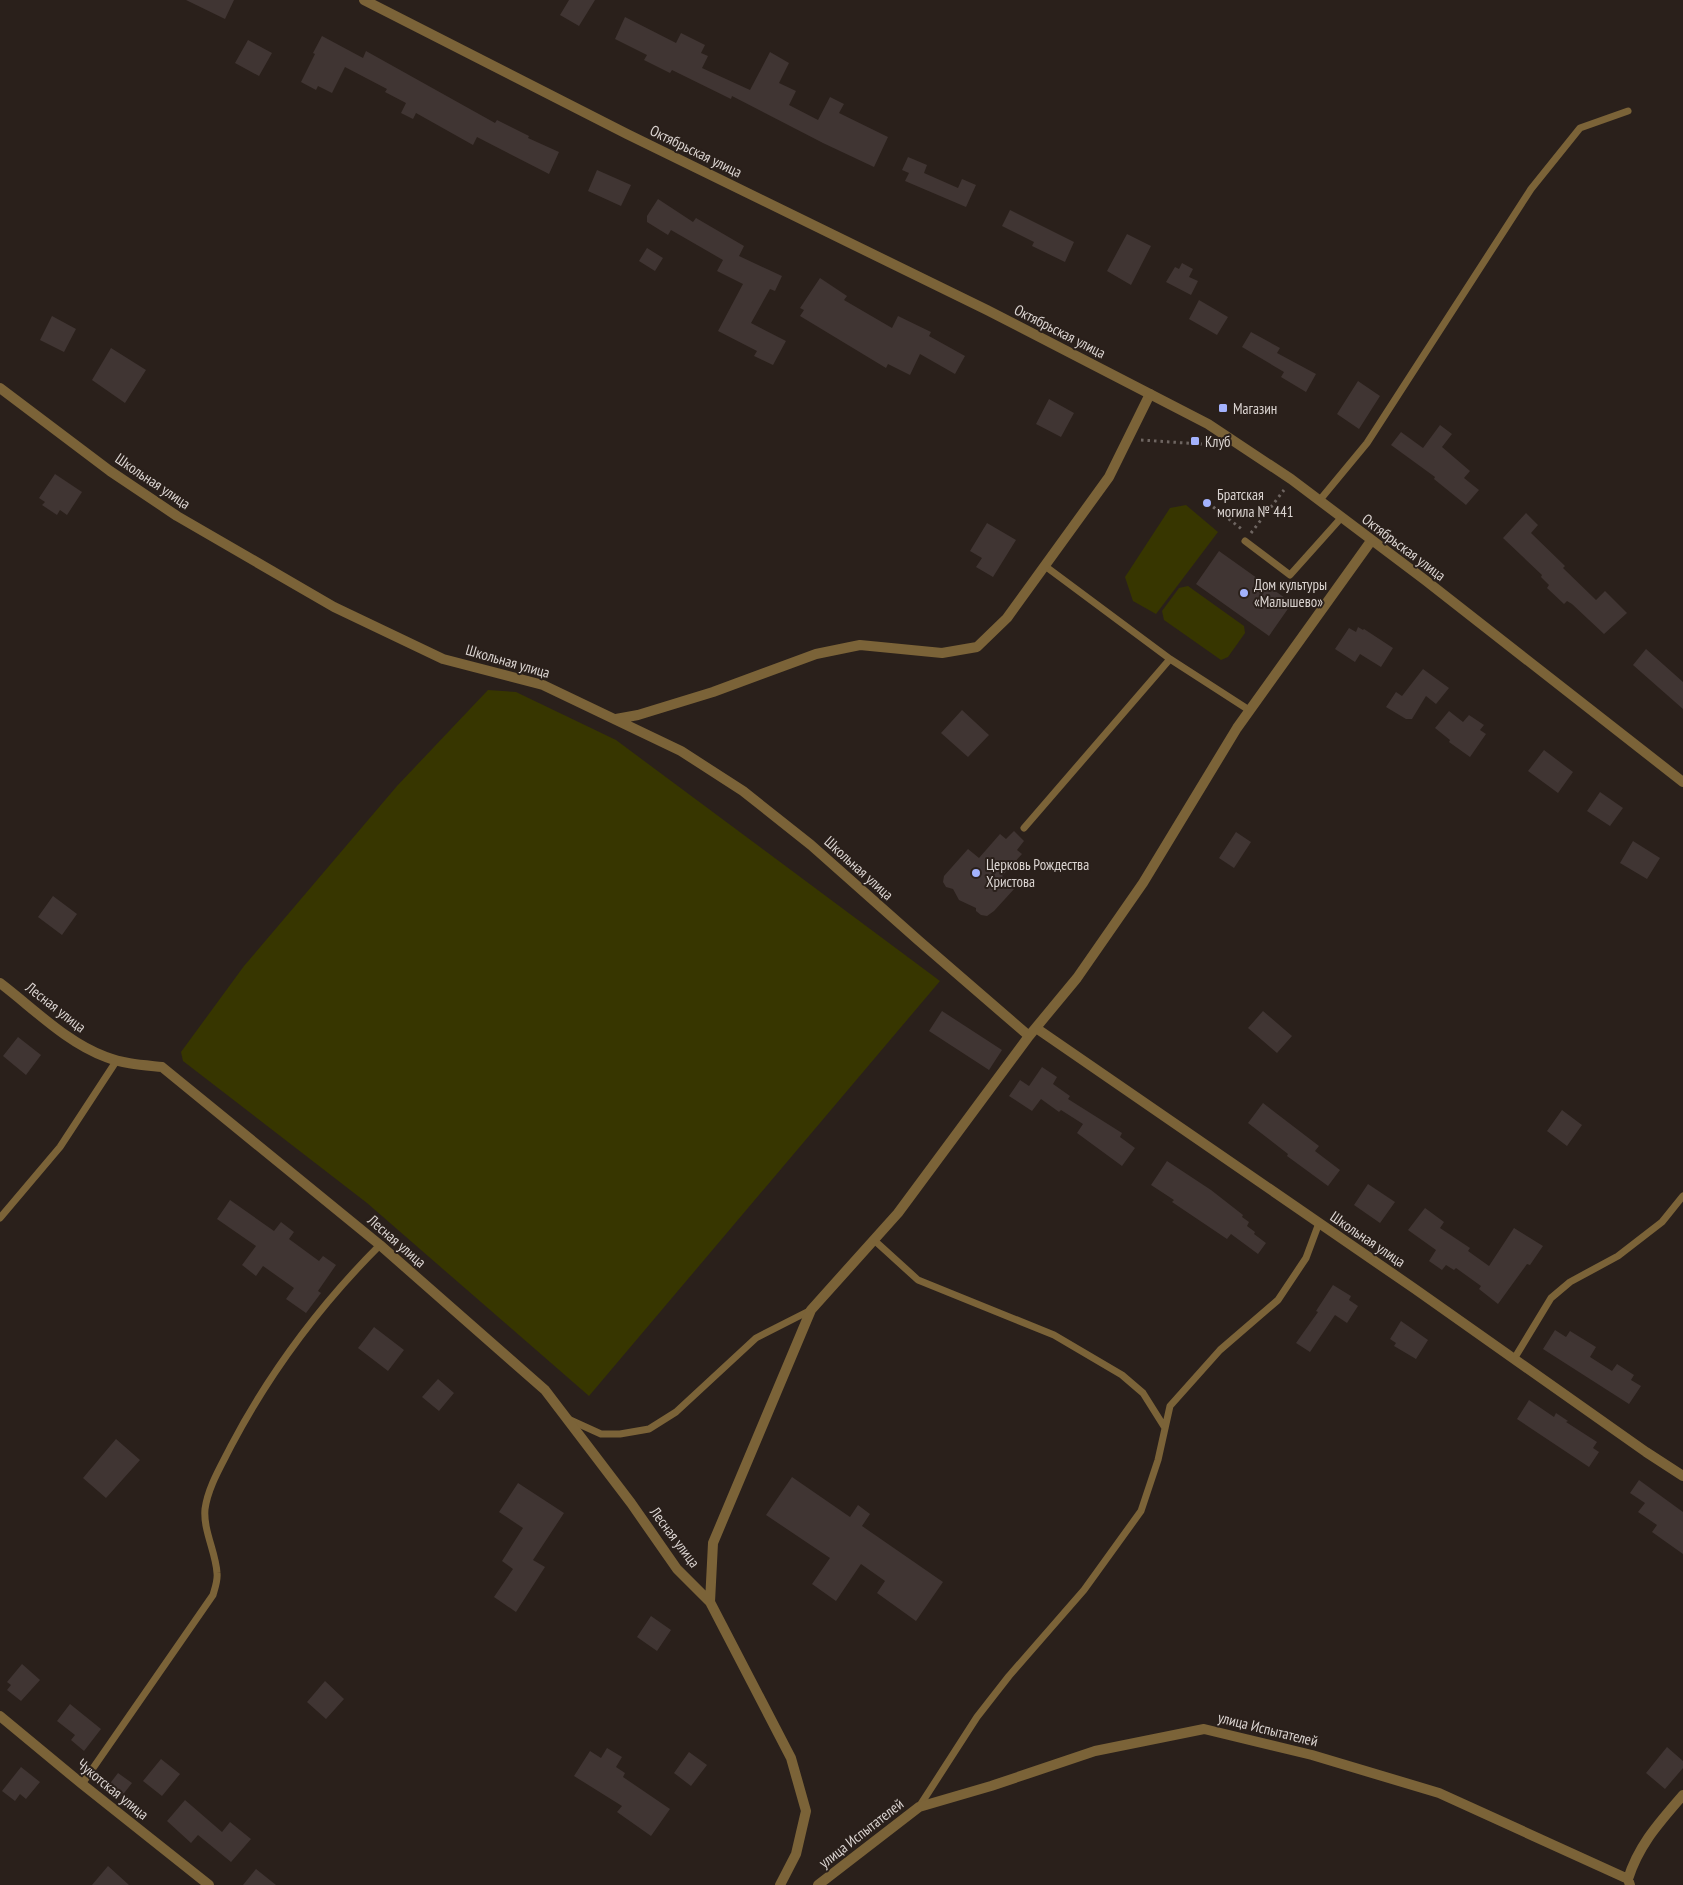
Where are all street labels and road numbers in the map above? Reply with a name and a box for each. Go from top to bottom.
street label: Октябрьская улица [647,121,745,181]
street label: Октябрьская улица [1011,300,1109,362]
street label: Школьная улица [112,449,194,513]
street label: Октябрьская улица [1358,509,1450,585]
street label: Школьная улица [464,640,552,682]
street label: Школьная улица [820,832,898,904]
street label: Лесная улица [21,977,90,1036]
street label: Школьная улица [1327,1207,1409,1271]
street label: Лесная улица [363,1210,430,1272]
street label: Лесная улица [645,1502,704,1571]
street label: улица Испытателей [1216,1707,1320,1751]
street label: Чукотская улица [73,1754,153,1824]
street label: улица Испытателей [815,1794,907,1872]

